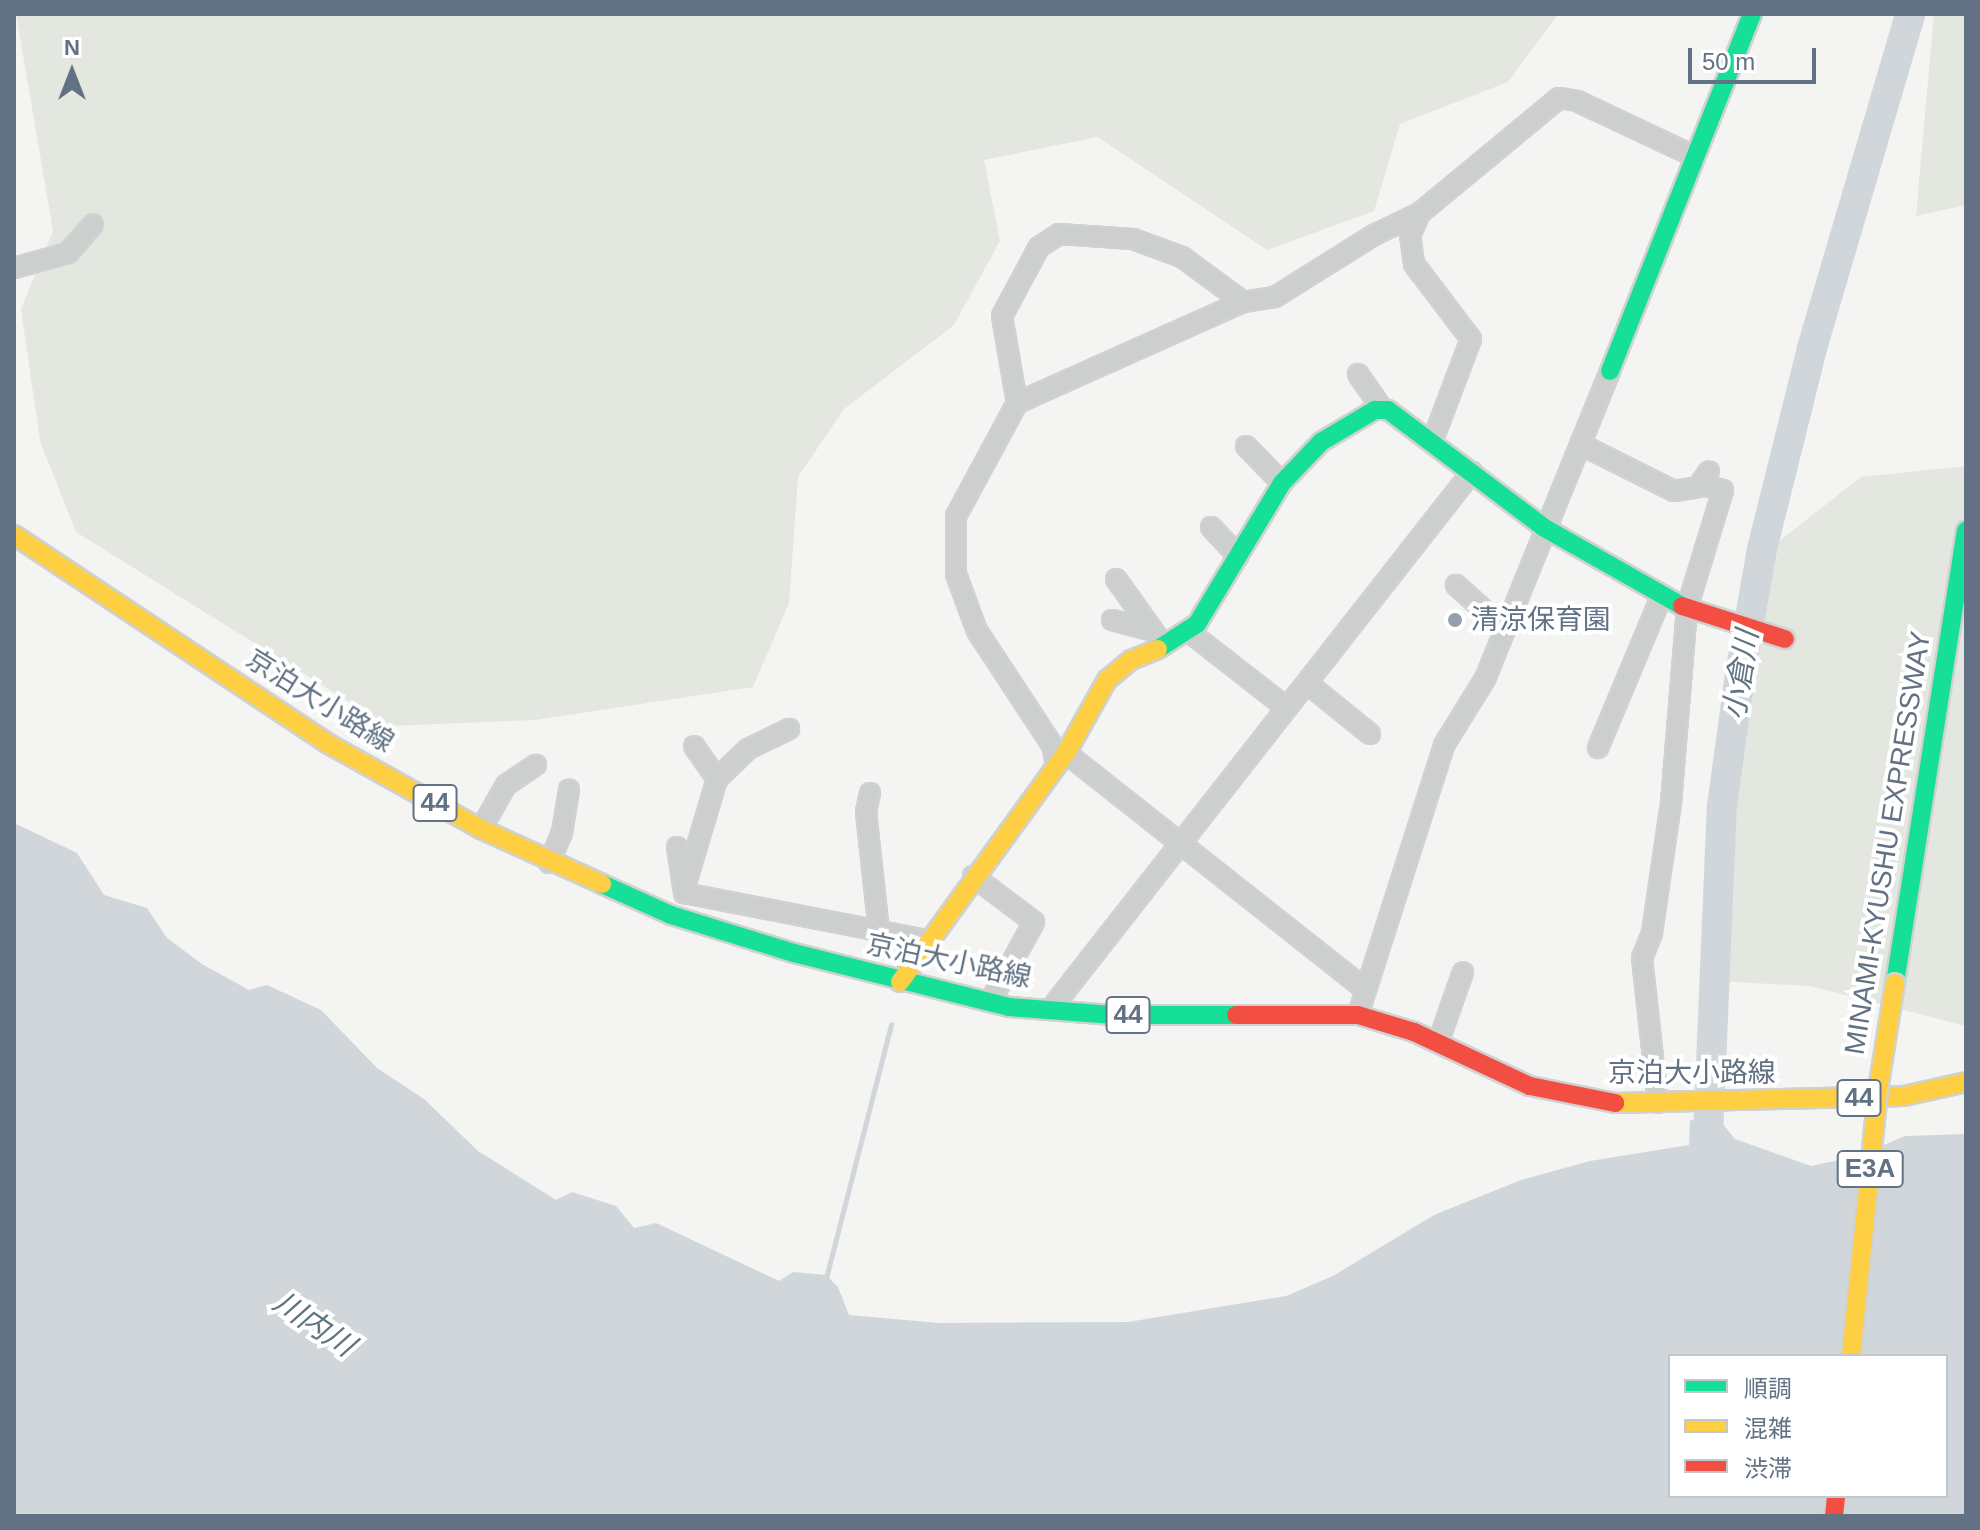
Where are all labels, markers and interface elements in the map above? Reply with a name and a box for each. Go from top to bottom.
north arrow [32,32,112,112]
scale bar [1692,32,1820,82]
text: N [64,35,80,60]
text: 50 m [1702,48,1755,75]
place label: 清涼保育園 [1471,603,1611,637]
marker: 清涼保育園 [1446,611,1464,629]
water label: 小倉川 [1716,628,1766,722]
street label: MINAMI-KYUSHU EXPRESSWAY [1838,629,1938,1057]
street label: 京泊大小路線 [240,642,400,760]
road number: 44 [411,781,459,825]
street label: 京泊大小路線 [863,927,1035,995]
road number: 44 [1104,993,1152,1037]
street label: 京泊大小路線 [1608,1056,1776,1090]
road number: 44 [1835,1076,1883,1120]
road number: E3A [1836,1147,1904,1191]
water label: 川内川 [267,1284,361,1364]
legend [1668,1354,1948,1498]
text: 順調 [1744,1375,1792,1402]
text: 混雑 [1744,1415,1792,1442]
text: 渋滞 [1744,1455,1792,1482]

